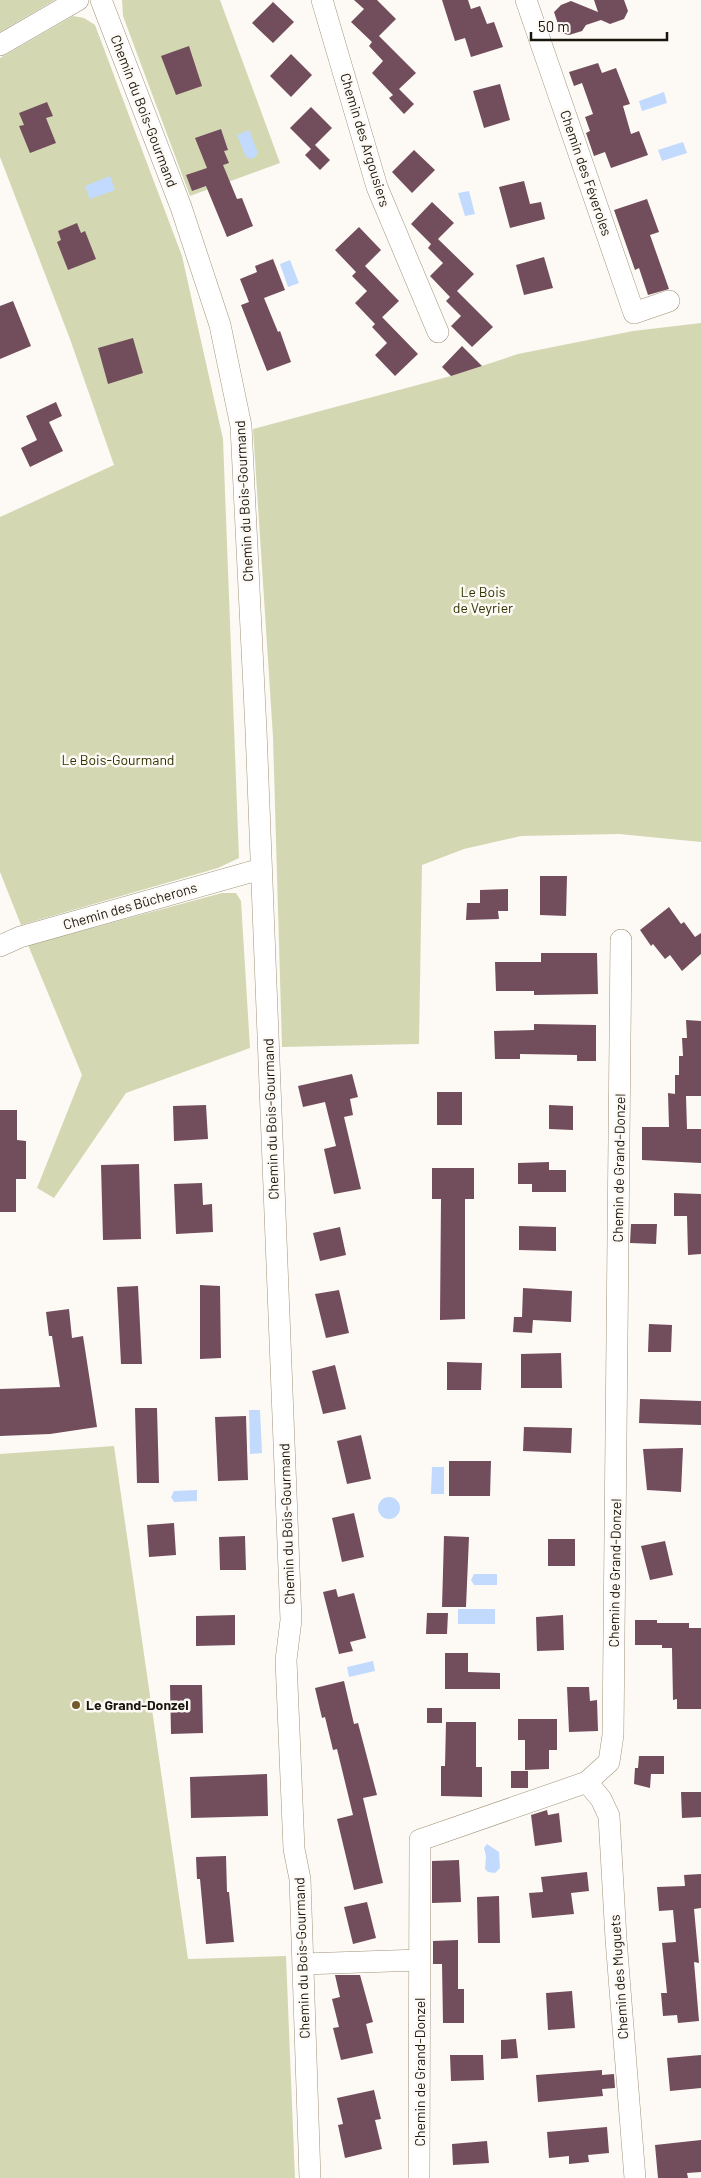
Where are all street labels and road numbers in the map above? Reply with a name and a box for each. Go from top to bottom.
street label: Chemin du Bois-Gourmand [108,32,181,189]
street label: Chemin des Argousiers [337,71,394,209]
street label: Chemin des Féveroles [557,108,616,238]
street label: Chemin du Bois-Gourmand [231,420,256,582]
street label: Chemin des Bûcherons [61,878,199,933]
street label: Chemin du Bois-Gourmand [259,1038,282,1200]
street label: Chemin de Grand-Donzel [609,1093,628,1243]
street label: Chemin du Bois-Gourmand [275,1443,298,1605]
street label: Chemin de Grand-Donzel [605,1498,624,1648]
street label: Chemin du Bois-Gourmand [290,1877,313,2039]
street label: Chemin des Muguets [606,1914,631,2040]
street label: Chemin de Grand-Donzel [411,1998,428,2146]

